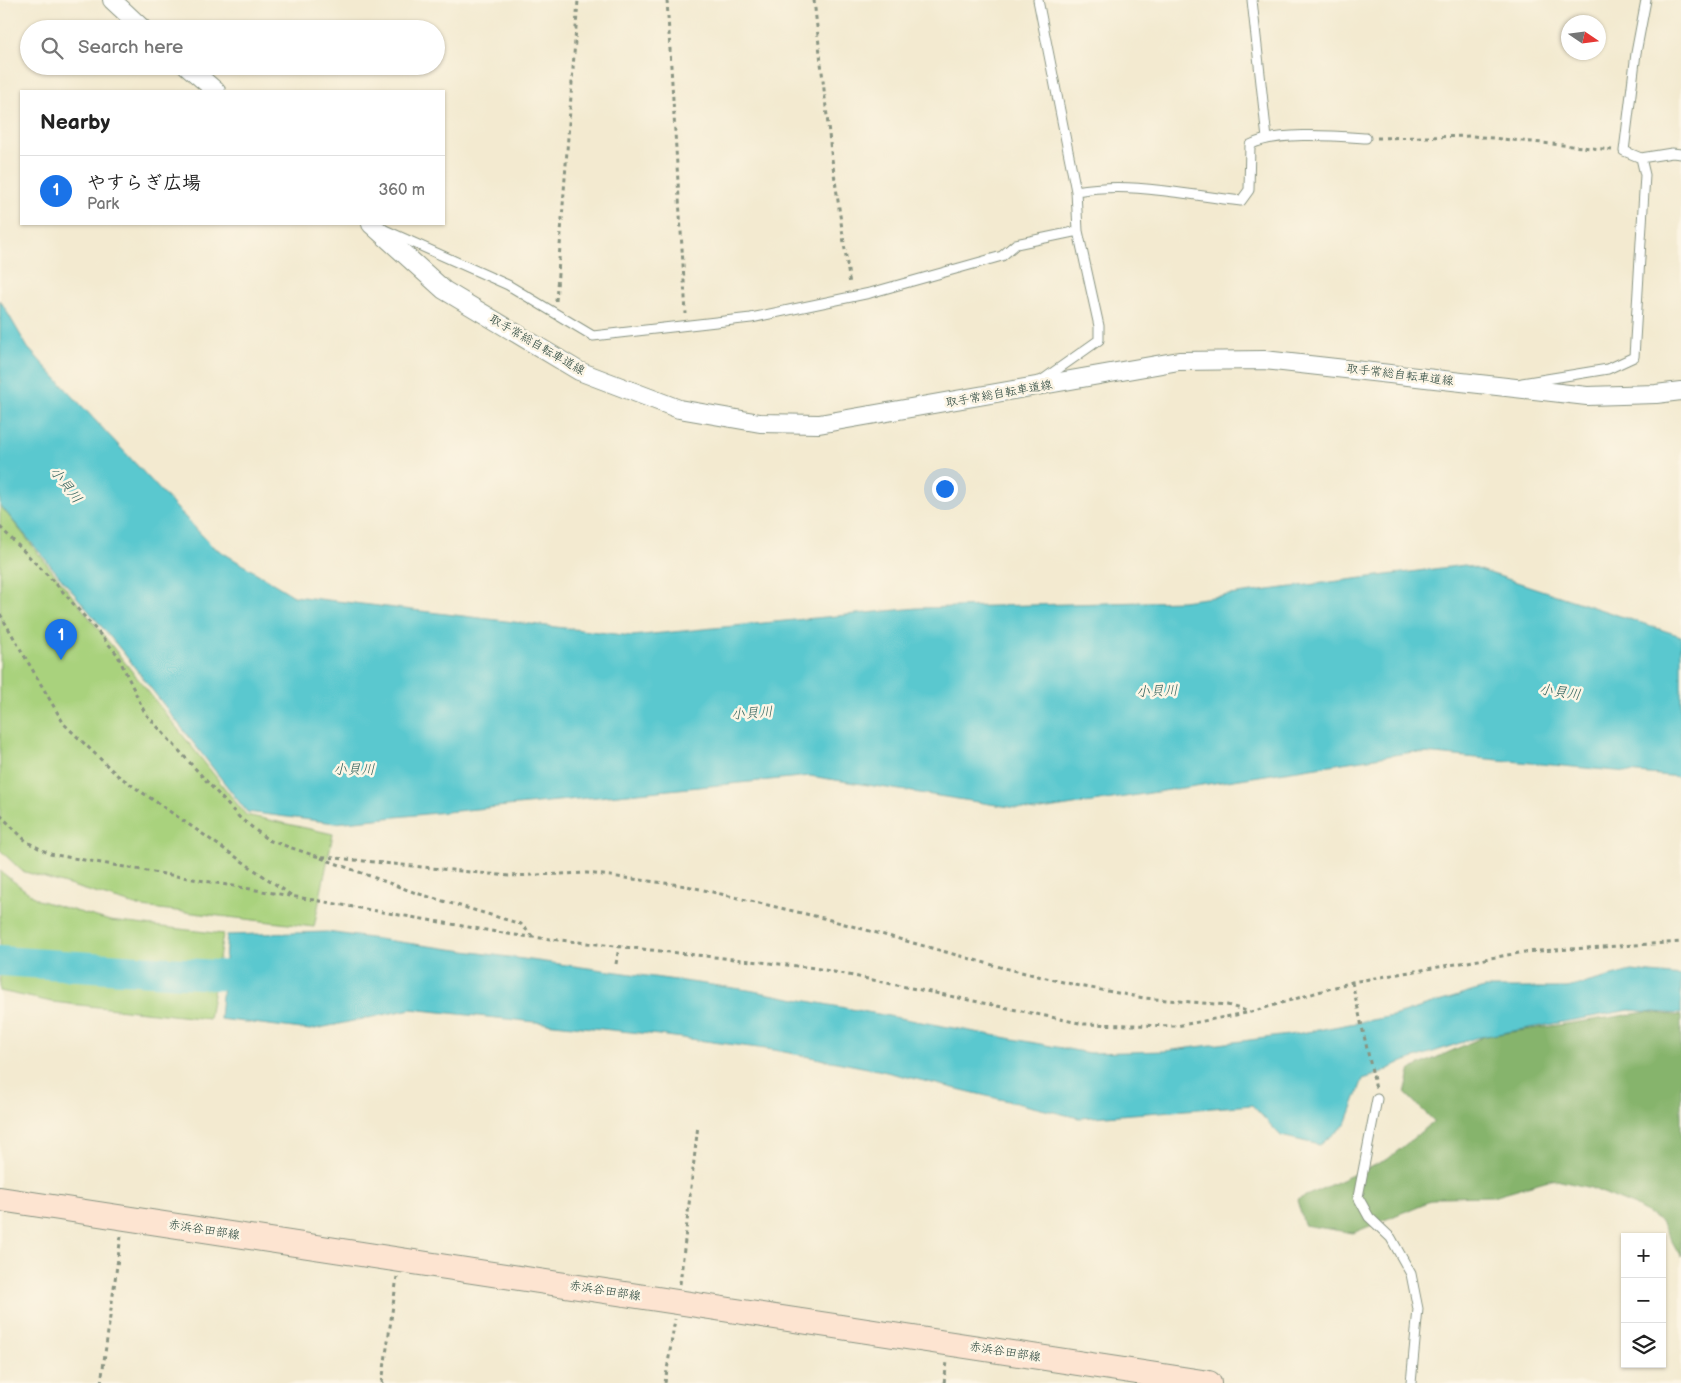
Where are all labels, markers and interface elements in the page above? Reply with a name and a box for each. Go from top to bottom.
north arrow [1561,15,1606,60]
search box [20,20,445,75]
icon: search [38,34,66,62]
text: Search here [78,36,183,59]
text: Nearby [40,110,110,135]
text: やすらぎ広場 [87,172,201,195]
text: 1 [53,181,59,200]
text: 360 m [378,181,425,200]
text: Park [87,195,119,214]
street label: 取手常総自転車道線 [486,312,588,378]
street label: 取手常総自転車道線 [1345,361,1455,389]
street label: 取手常総自転車道線 [945,377,1053,411]
water label: 小貝川 [46,463,86,507]
your location [932,476,958,502]
pin: 1 [45,619,77,660]
water label: 小貝川 [1538,681,1582,703]
water label: 小貝川 [1136,682,1178,700]
water label: 小貝川 [730,703,774,723]
water label: 小貝川 [333,761,375,778]
street label: 赤浜谷田部線 [167,1217,241,1243]
map controls [1621,1233,1666,1368]
button: + [1621,1233,1666,1278]
street label: 赤浜谷田部線 [568,1278,642,1304]
button: − [1621,1278,1666,1323]
button: layers [1621,1323,1666,1368]
street label: 赤浜谷田部線 [968,1339,1042,1365]

